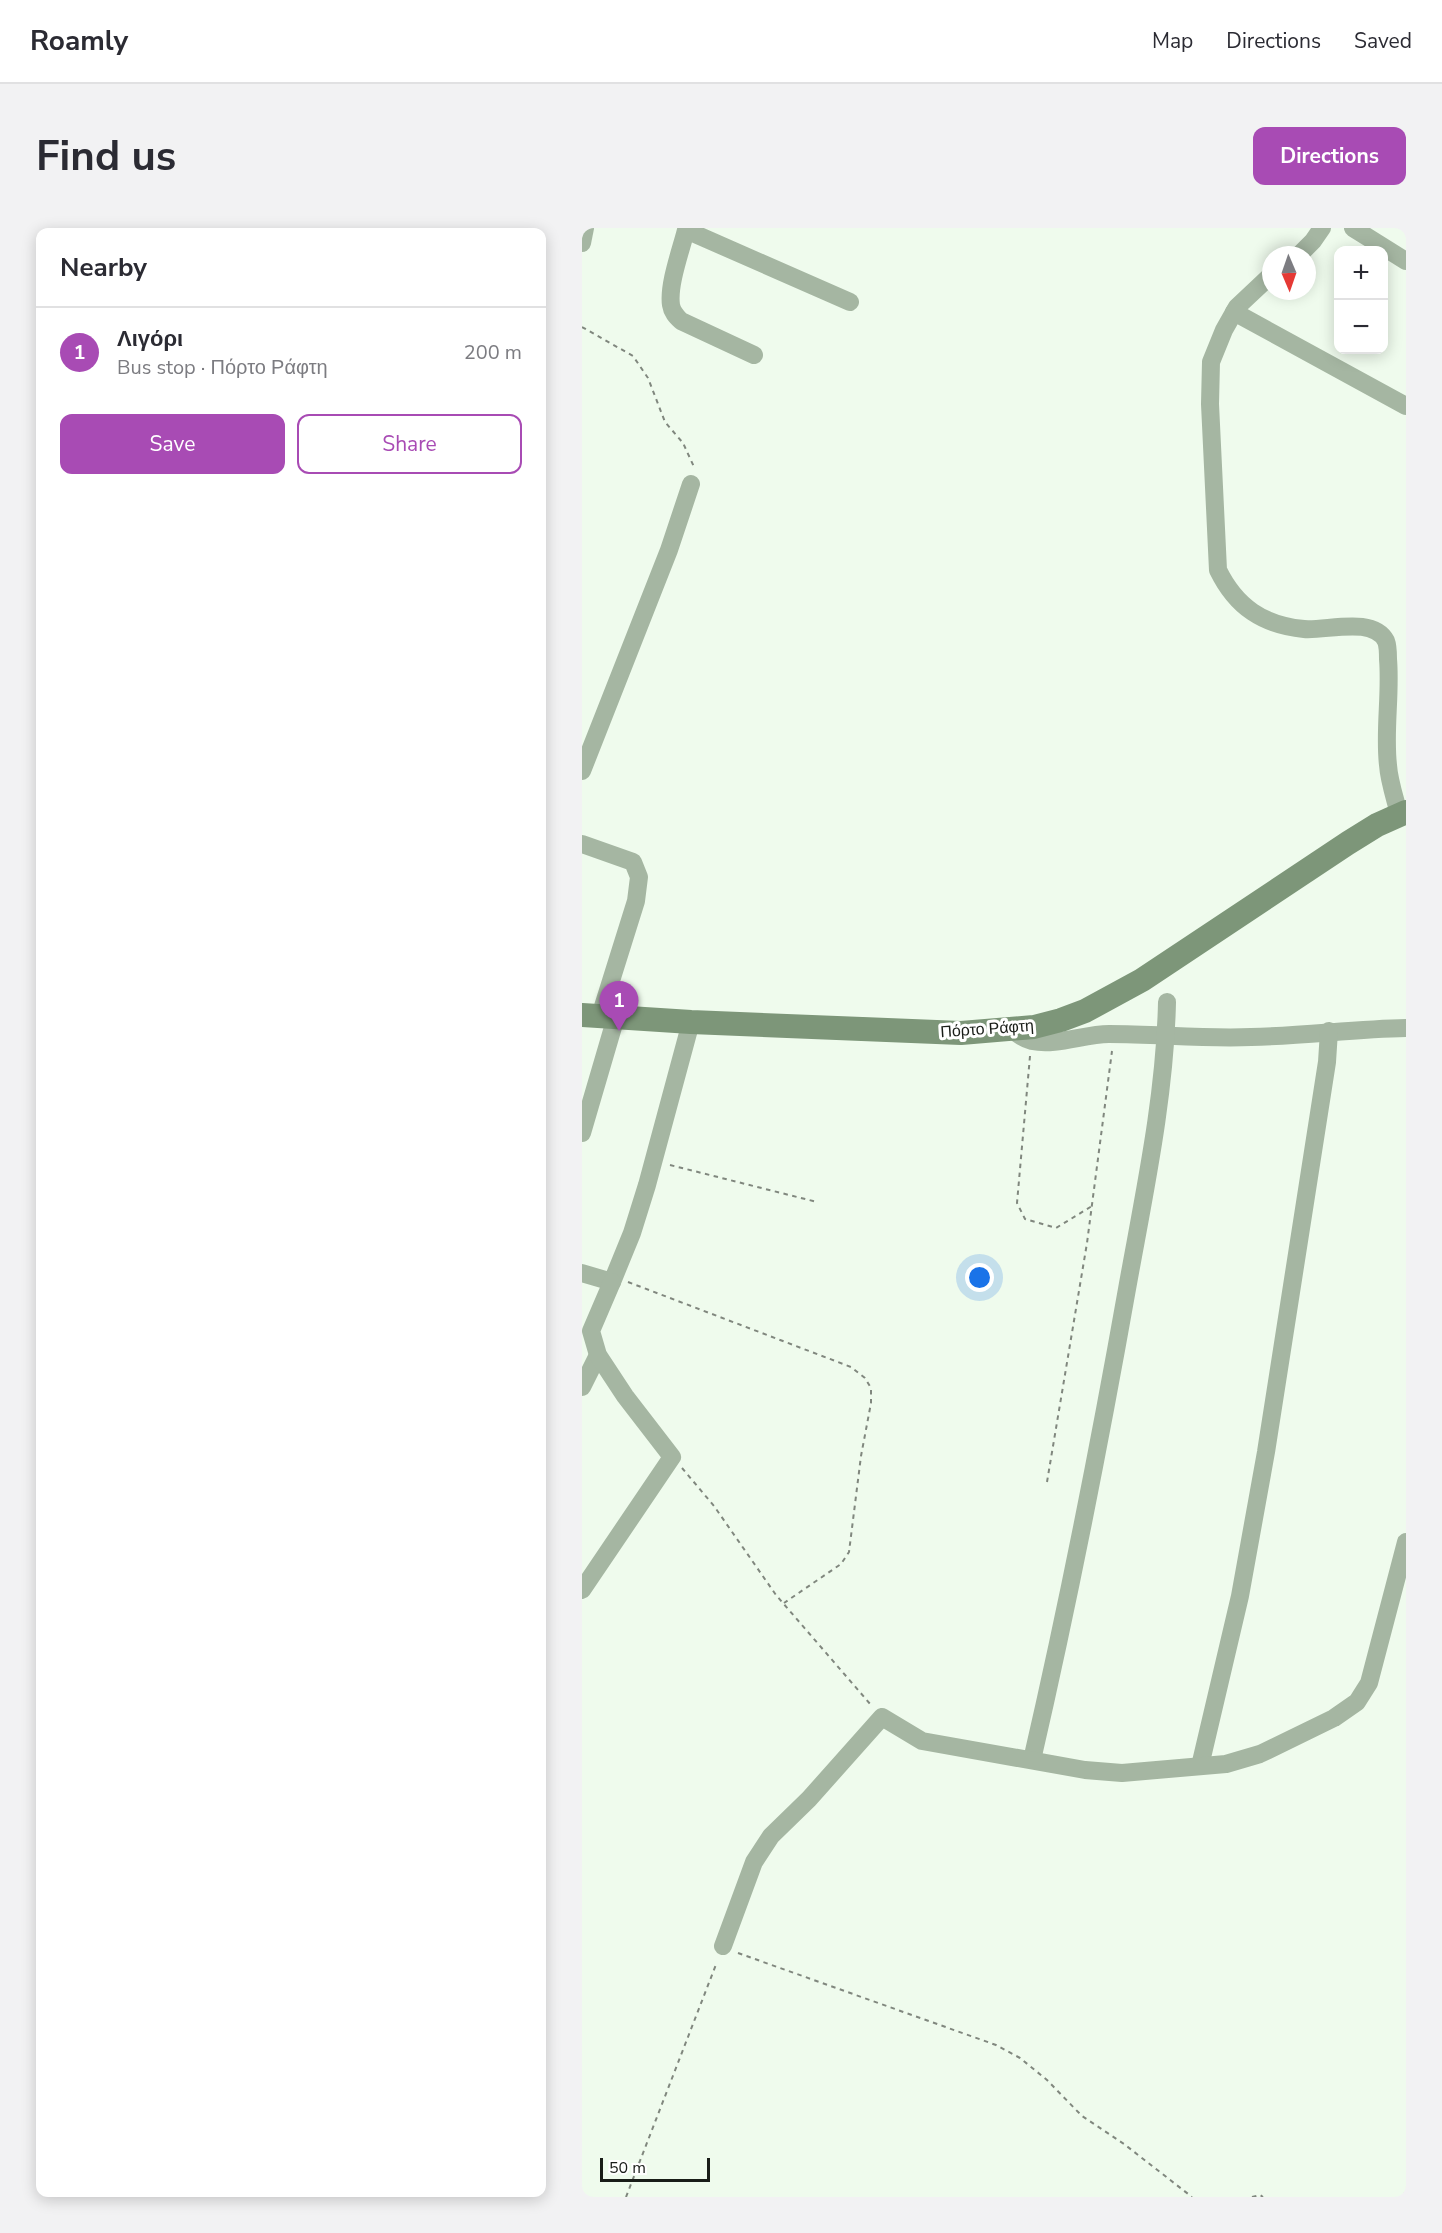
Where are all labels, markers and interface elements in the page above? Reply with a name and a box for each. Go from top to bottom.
text: Roamly [30,22,128,60]
text: Map [1152,27,1193,55]
text: Directions [1226,27,1321,55]
text: Saved [1354,27,1412,55]
button: Directions [1253,127,1406,185]
text: Find us [36,128,176,185]
north arrow [1262,246,1316,300]
map controls [1334,246,1388,354]
button: + [1334,246,1388,300]
text: Nearby [60,250,147,285]
button: − [1334,300,1388,354]
text: Λιγόρι [117,324,183,354]
text: 1 [74,339,86,366]
text: 200 m [464,339,522,366]
text: Bus stop · Πόρτο Ράφτη [117,354,328,381]
button: Save [60,414,285,474]
button: Share [297,414,522,474]
pin: 1 [600,982,639,1031]
street label: Πόρτο Ράφτη [940,1015,1035,1043]
your location [965,1263,994,1292]
scale bar [600,2155,710,2182]
text: 50 m [609,2157,646,2179]

